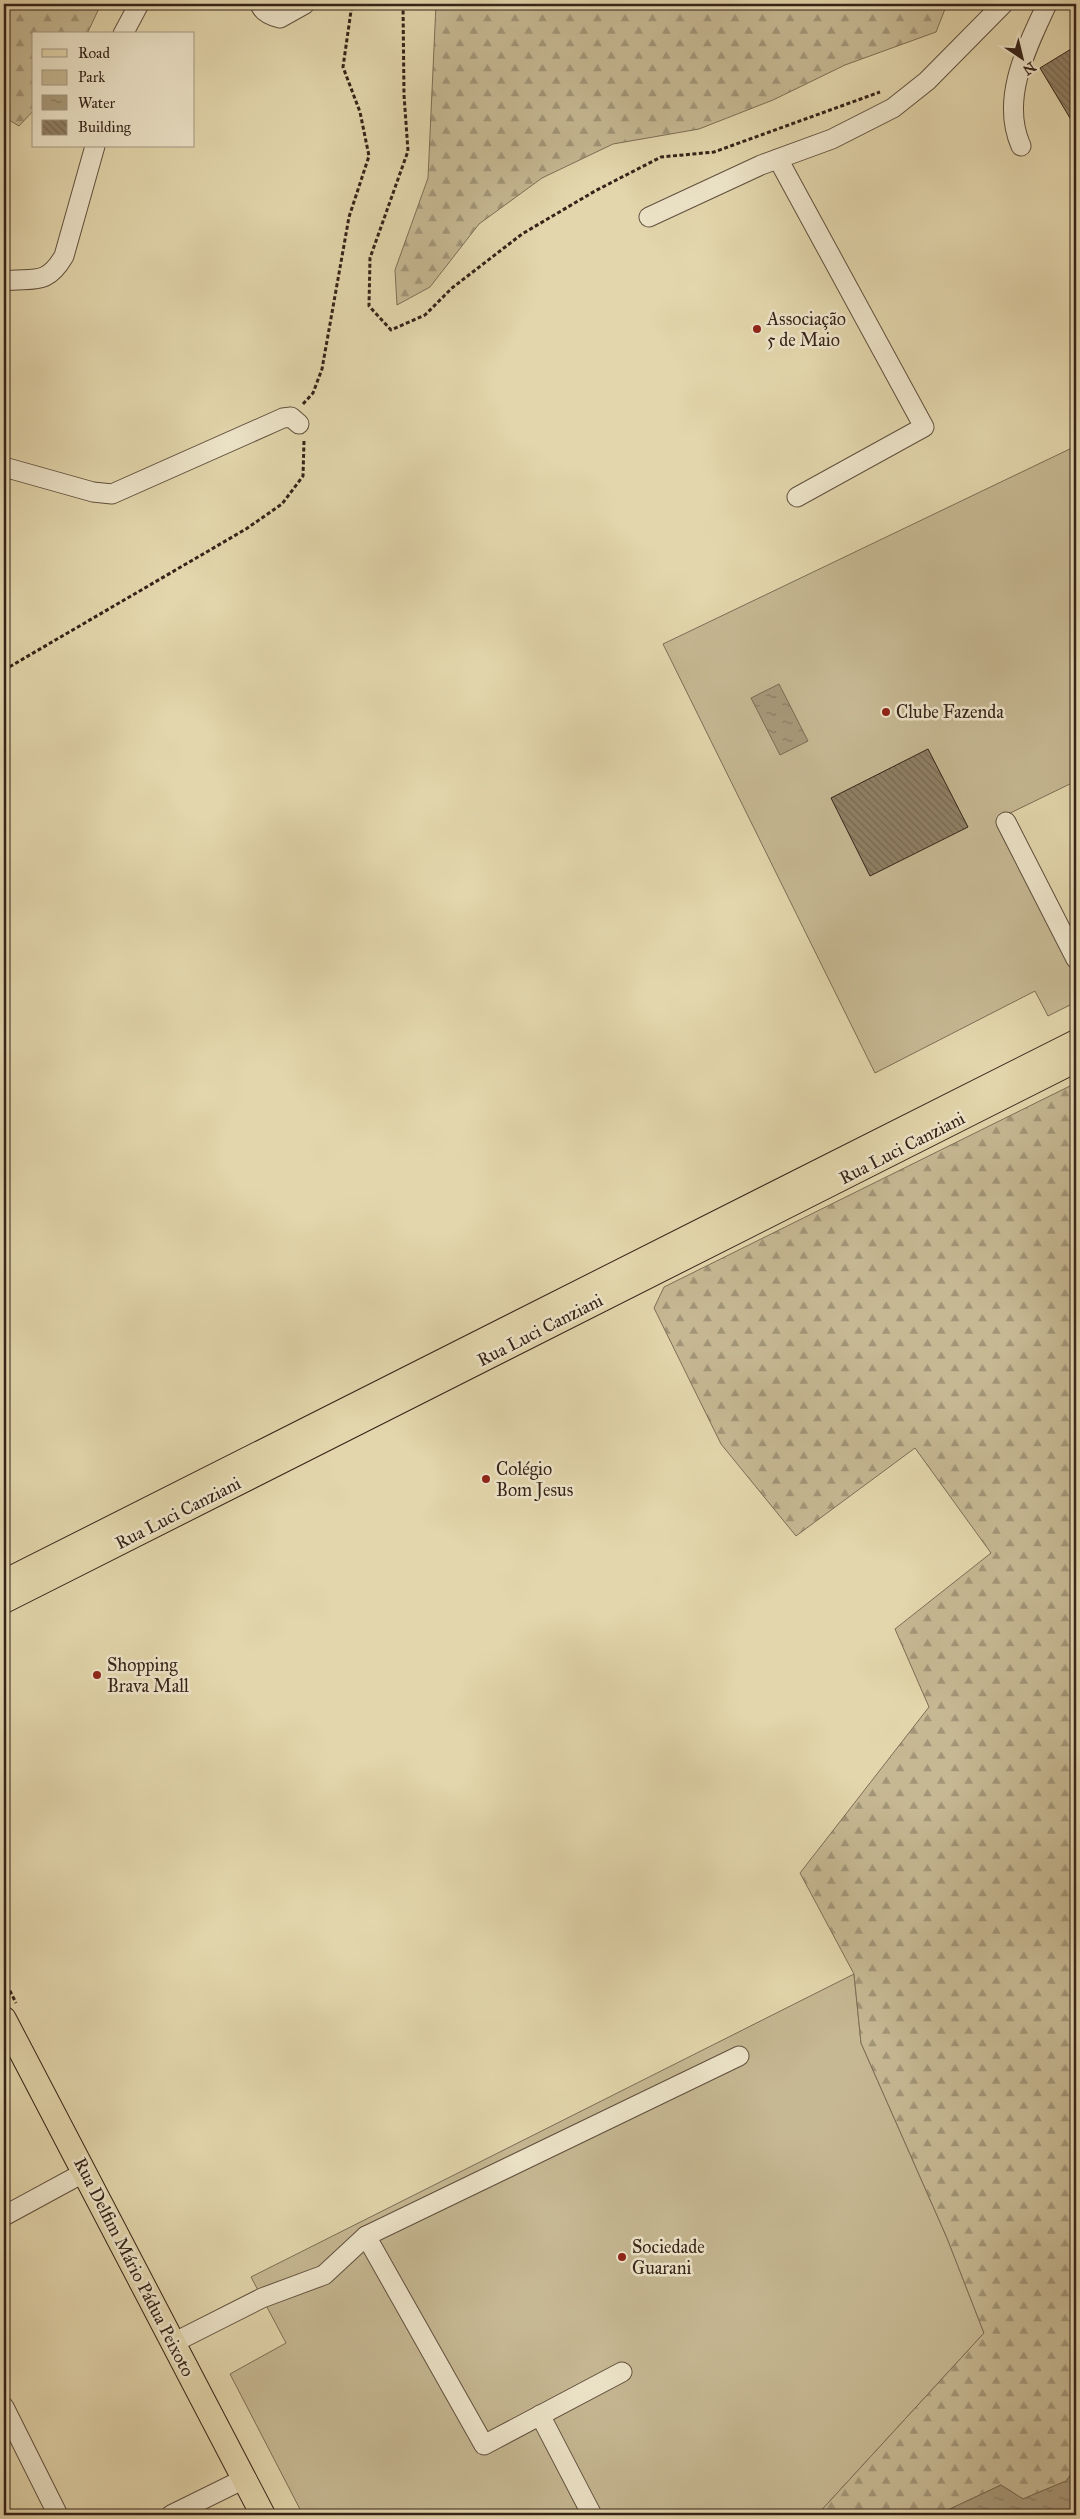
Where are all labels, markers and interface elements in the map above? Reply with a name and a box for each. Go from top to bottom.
legend [32,32,195,148]
north arrow [998,32,1048,82]
text: Road [78,44,110,62]
text: N [1019,58,1039,79]
text: Park [78,68,105,86]
text: Water [78,94,115,112]
text: Building [78,118,132,136]
place label: Associação 5 de Maio [766,308,846,351]
marker: Associação 5 de Maio [751,323,763,335]
place label: Clube Fazenda [896,701,1004,723]
marker: Clube Fazenda [880,706,892,718]
street label: Rua Luci Canziani [835,1107,969,1189]
street label: Rua Luci Canziani [473,1289,607,1371]
place label: Colégio Bom Jesus [496,1458,573,1502]
street label: Rua Luci Canziani [111,1472,245,1554]
marker: Colégio Bom Jesus [480,1473,492,1485]
place label: Shopping Brava Mall [107,1654,189,1697]
marker: Shopping Brava Mall [91,1669,103,1681]
street label: Rua Delfim Mário Pádua Peixoto [69,2154,199,2380]
place label: Sociedade Guarani [632,2236,705,2279]
marker: Sociedade Guarani [616,2251,628,2263]

